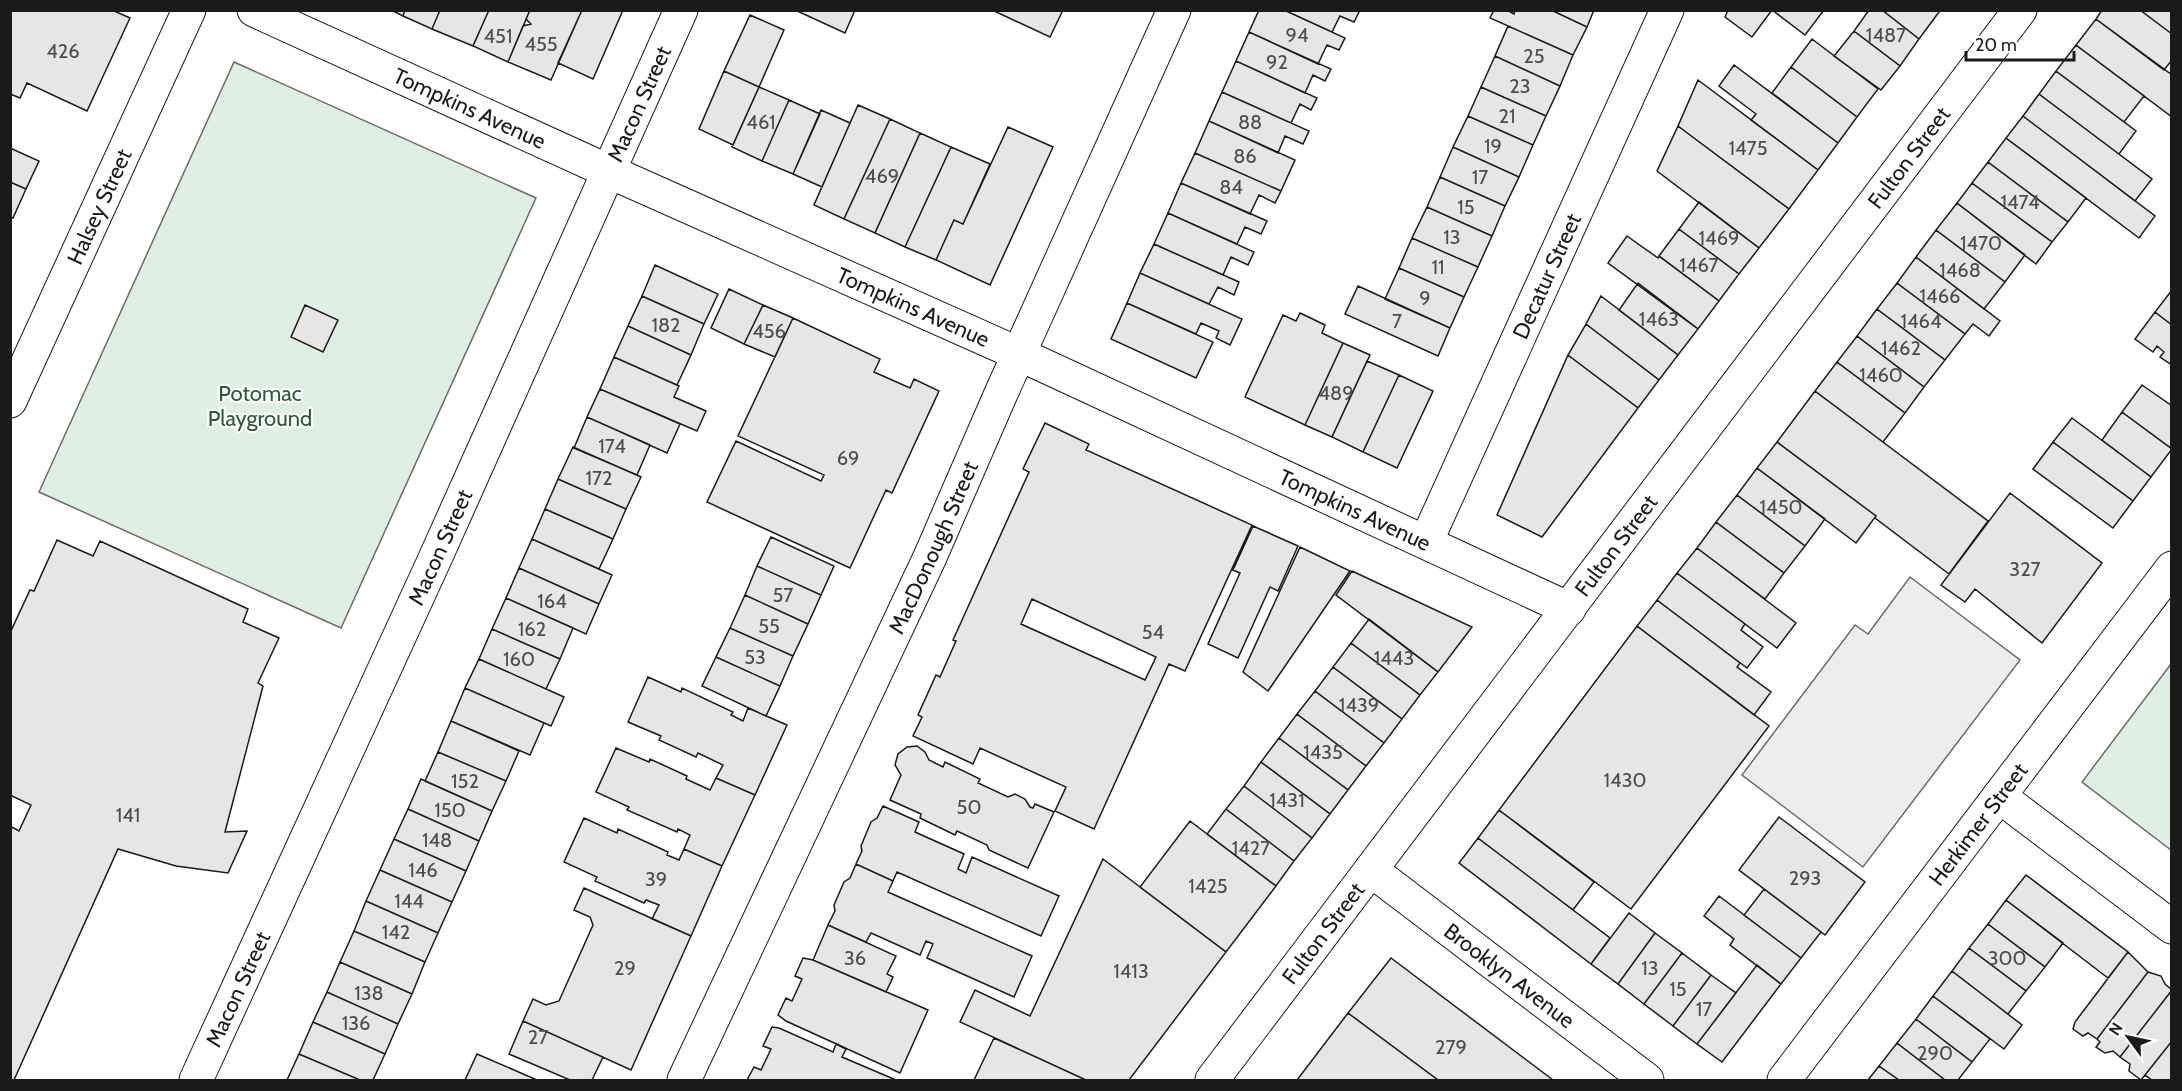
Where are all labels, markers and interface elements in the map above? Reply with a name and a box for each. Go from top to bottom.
house number: 94 [1286,23,1309,47]
house number: 1487 [1866,23,1906,47]
house number: 451 [484,24,512,48]
scale bar [1966,24,2074,62]
house number: 455 [524,32,558,56]
text: 20 m [1975,34,2017,56]
house number: 426 [46,39,80,63]
street label: Macon Street [601,41,677,166]
house number: 25 [1523,44,1545,68]
house number: 92 [1266,50,1288,74]
street label: Tompkins Avenue [389,62,550,154]
house number: 23 [1509,74,1531,98]
street label: Fulton Street [1862,101,1956,214]
house number: 21 [1499,104,1516,128]
house number: 461 [746,110,776,134]
house number: 88 [1238,110,1262,134]
house number: 19 [1484,134,1502,158]
house number: 1475 [1729,136,1767,160]
street label: Halsey Street [61,144,137,268]
house number: 86 [1233,144,1257,168]
house number: 469 [865,164,899,188]
house number: 17 [1472,165,1488,189]
house number: 84 [1219,175,1243,199]
house number: 1474 [2001,190,2040,214]
house number: 15 [1457,195,1475,219]
street label: Decatur Street [1506,208,1587,343]
house number: 13 [1443,225,1461,249]
house number: 1469 [1699,226,1739,250]
house number: 1470 [1960,231,2002,255]
house number: 1467 [1679,253,1719,277]
house number: 11 [1431,255,1445,279]
house number: 1468 [1939,258,1981,282]
street label: Tompkins Avenue [833,261,994,353]
house number: 1466 [1920,284,1960,308]
house number: 9 [1419,286,1431,310]
house number: 1463 [1639,307,1679,331]
house number: 7 [1392,309,1402,333]
house number: 1464 [1901,309,1942,333]
house number: 182 [651,313,681,337]
house number: 456 [752,319,786,343]
house number: 1462 [1881,336,1921,360]
house number: 1460 [1859,363,1903,387]
park label: Potomac Playground [208,380,312,432]
house number: 489 [1318,381,1354,405]
house number: 174 [598,434,626,458]
house number: 69 [837,446,859,470]
street label: MacDonough Street [882,456,984,638]
street label: Tompkins Avenue [1275,463,1435,557]
house number: 172 [585,466,613,490]
street label: Macon Street [402,485,478,609]
street label: Fulton Street [1569,489,1663,602]
house number: 1450 [1760,495,1802,519]
house number: 327 [2009,557,2041,581]
house number: 57 [773,583,793,607]
house number: 164 [537,589,567,613]
house number: 55 [758,614,780,638]
house number: 162 [518,617,546,641]
house number: 54 [1142,620,1165,644]
house number: 53 [744,645,766,669]
house number: 1443 [1374,646,1414,670]
house number: 160 [503,647,535,671]
house number: 1439 [1339,693,1379,717]
house number: 1435 [1303,740,1343,764]
street label: Herkimer Street [1923,757,2033,891]
house number: 1430 [1604,768,1646,792]
house number: 152 [451,769,479,793]
house number: 1431 [1269,788,1305,812]
house number: 50 [957,795,981,819]
house number: 150 [434,798,466,822]
house number: 141 [116,803,140,827]
house number: 148 [422,828,452,852]
house number: 1427 [1232,836,1270,860]
house number: 146 [408,858,438,882]
house number: 293 [1789,866,1821,890]
house number: 39 [645,867,667,891]
house number: 1425 [1188,874,1228,898]
street label: Fulton Street [1276,876,1370,989]
house number: 144 [394,889,424,913]
street label: Brooklyn Avenue [1439,917,1580,1034]
house number: 142 [382,920,410,944]
street label: Macon Street [200,927,276,1051]
house number: 36 [844,946,866,970]
house number: 300 [1988,946,2026,970]
house number: 29 [614,956,636,980]
house number: 13 [1641,956,1659,980]
house number: 1413 [1113,959,1149,983]
house number: 15 [1669,977,1687,1001]
house number: 138 [354,981,384,1005]
house number: 17 [1696,997,1712,1021]
north arrow [2098,1007,2158,1067]
house number: 136 [342,1011,370,1035]
text: N [2105,1019,2127,1039]
house number: 27 [528,1025,548,1049]
house number: 279 [1435,1035,1467,1059]
house number: 290 [1917,1041,1953,1065]

